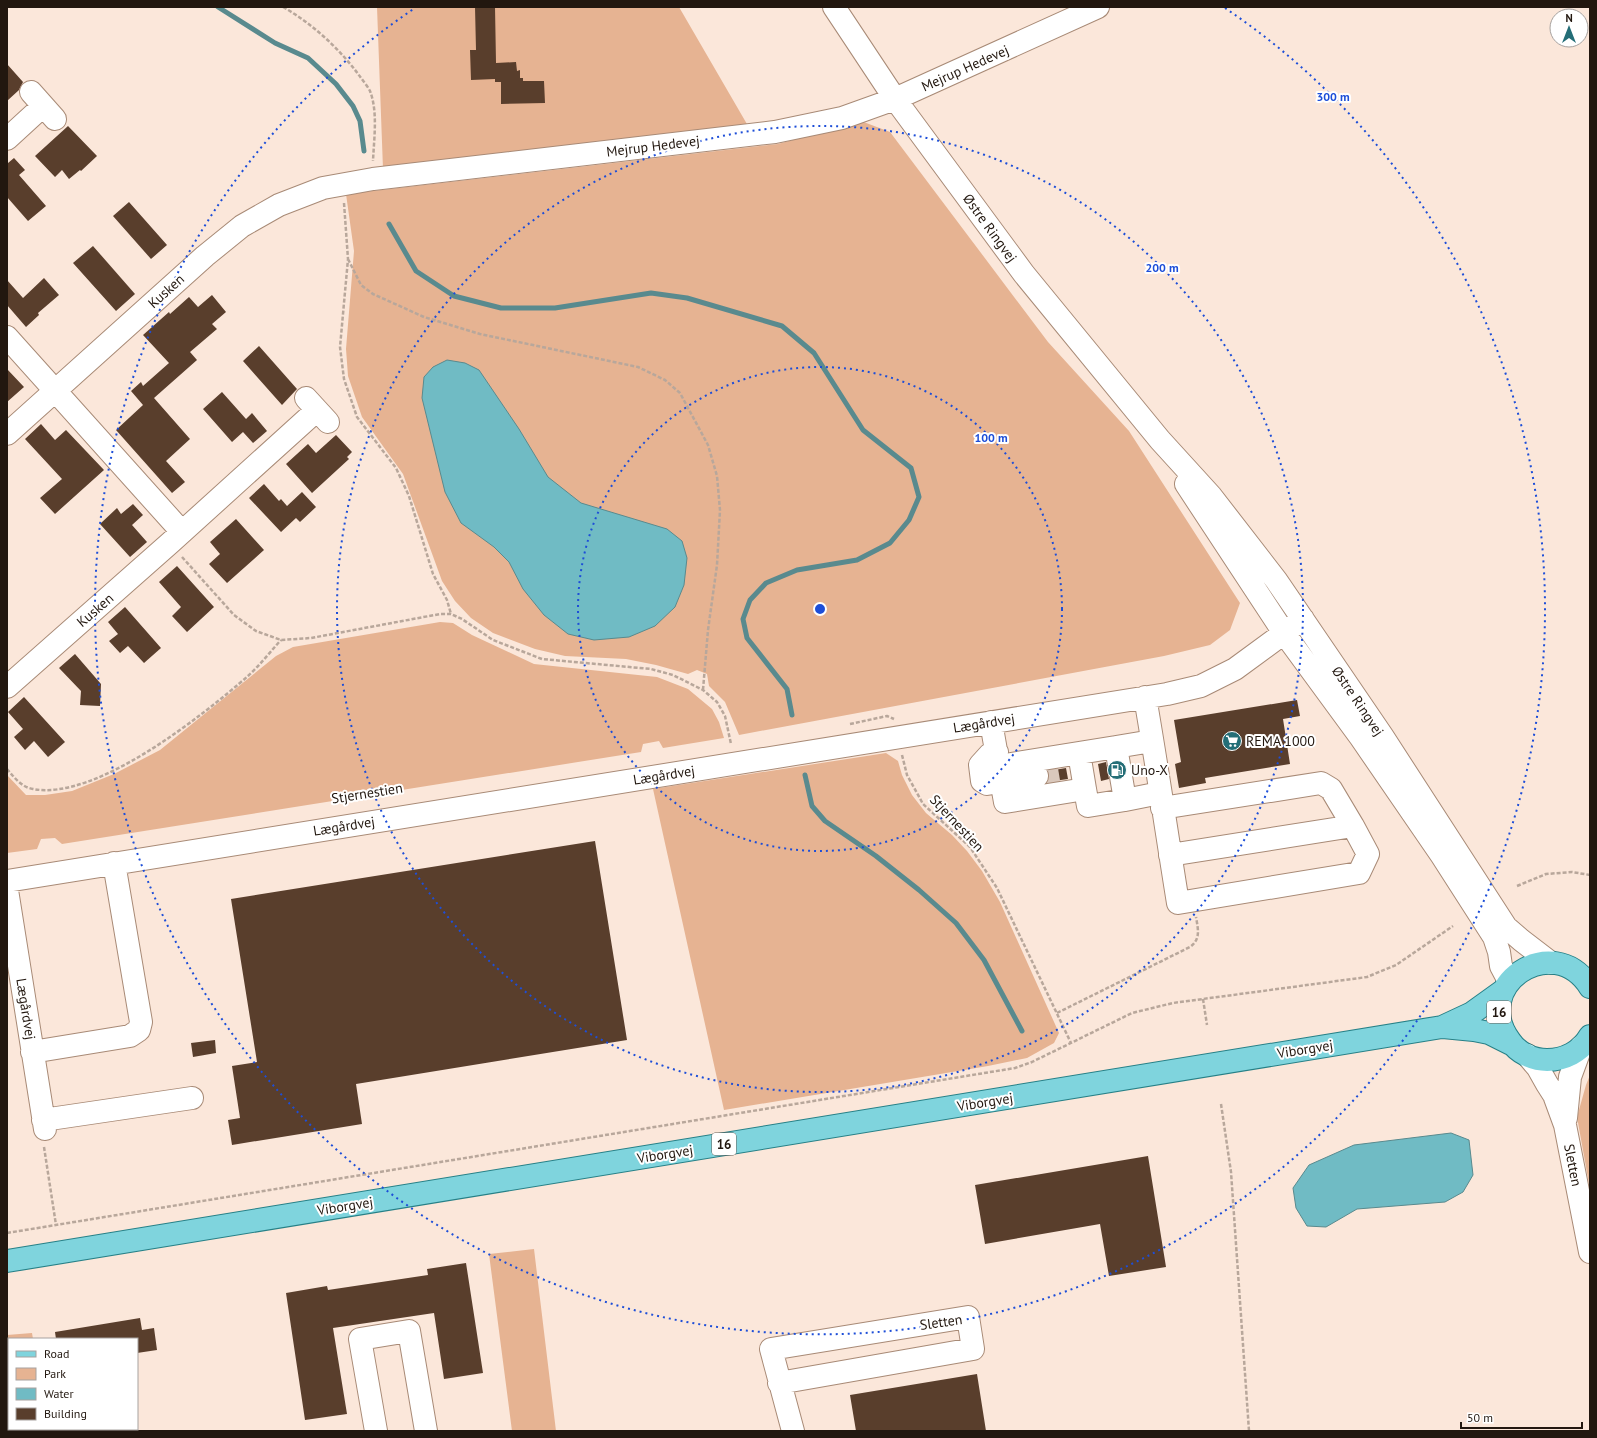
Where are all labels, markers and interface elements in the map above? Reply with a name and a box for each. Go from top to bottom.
north arrow [1549,8,1589,48]
text: N [1565,11,1573,25]
street label: Mejrup Hedevej [918,41,1012,95]
text: 300 m [1316,89,1350,104]
street label: Mejrup Hedevej [605,131,701,161]
street label: Østre Ringvej [959,190,1021,266]
text: 200 m [1145,260,1179,275]
street label: Kusken [144,270,188,312]
text: 100 m [974,430,1008,445]
street label: Kusken [73,589,117,631]
centre of rings [813,602,827,616]
street label: Østre Ringvej [1328,663,1388,739]
street label: Lægårdvej [952,709,1016,737]
supermarket icon: REMA 1000 [1221,730,1243,752]
place label: REMA 1000 [1246,732,1315,750]
fuel station icon: Uno-X [1106,759,1128,781]
street label: Lægårdvej [632,761,696,789]
place label: Uno-X [1131,761,1168,779]
street label: Stjernestien [330,778,404,808]
street label: Stjernestien [926,791,988,855]
street label: Lægårdvej [312,812,376,840]
street label: Lægårdvej [12,977,40,1041]
road number: 16 [1487,1001,1511,1023]
street label: Viborgvej [1275,1036,1334,1062]
street label: Viborgvej [955,1089,1014,1115]
road number: 16 [712,1133,736,1155]
street label: Viborgvej [635,1141,694,1167]
street label: Sletten [1560,1142,1586,1188]
street label: Viborgvej [315,1193,374,1219]
street label: Sletten [919,1310,963,1334]
legend [8,1338,138,1430]
text: Road [44,1346,69,1361]
text: Park [44,1366,66,1381]
text: Water [44,1386,74,1401]
scale bar [1461,1404,1582,1430]
text: Building [44,1406,87,1421]
text: 50 m [1467,1410,1493,1425]

